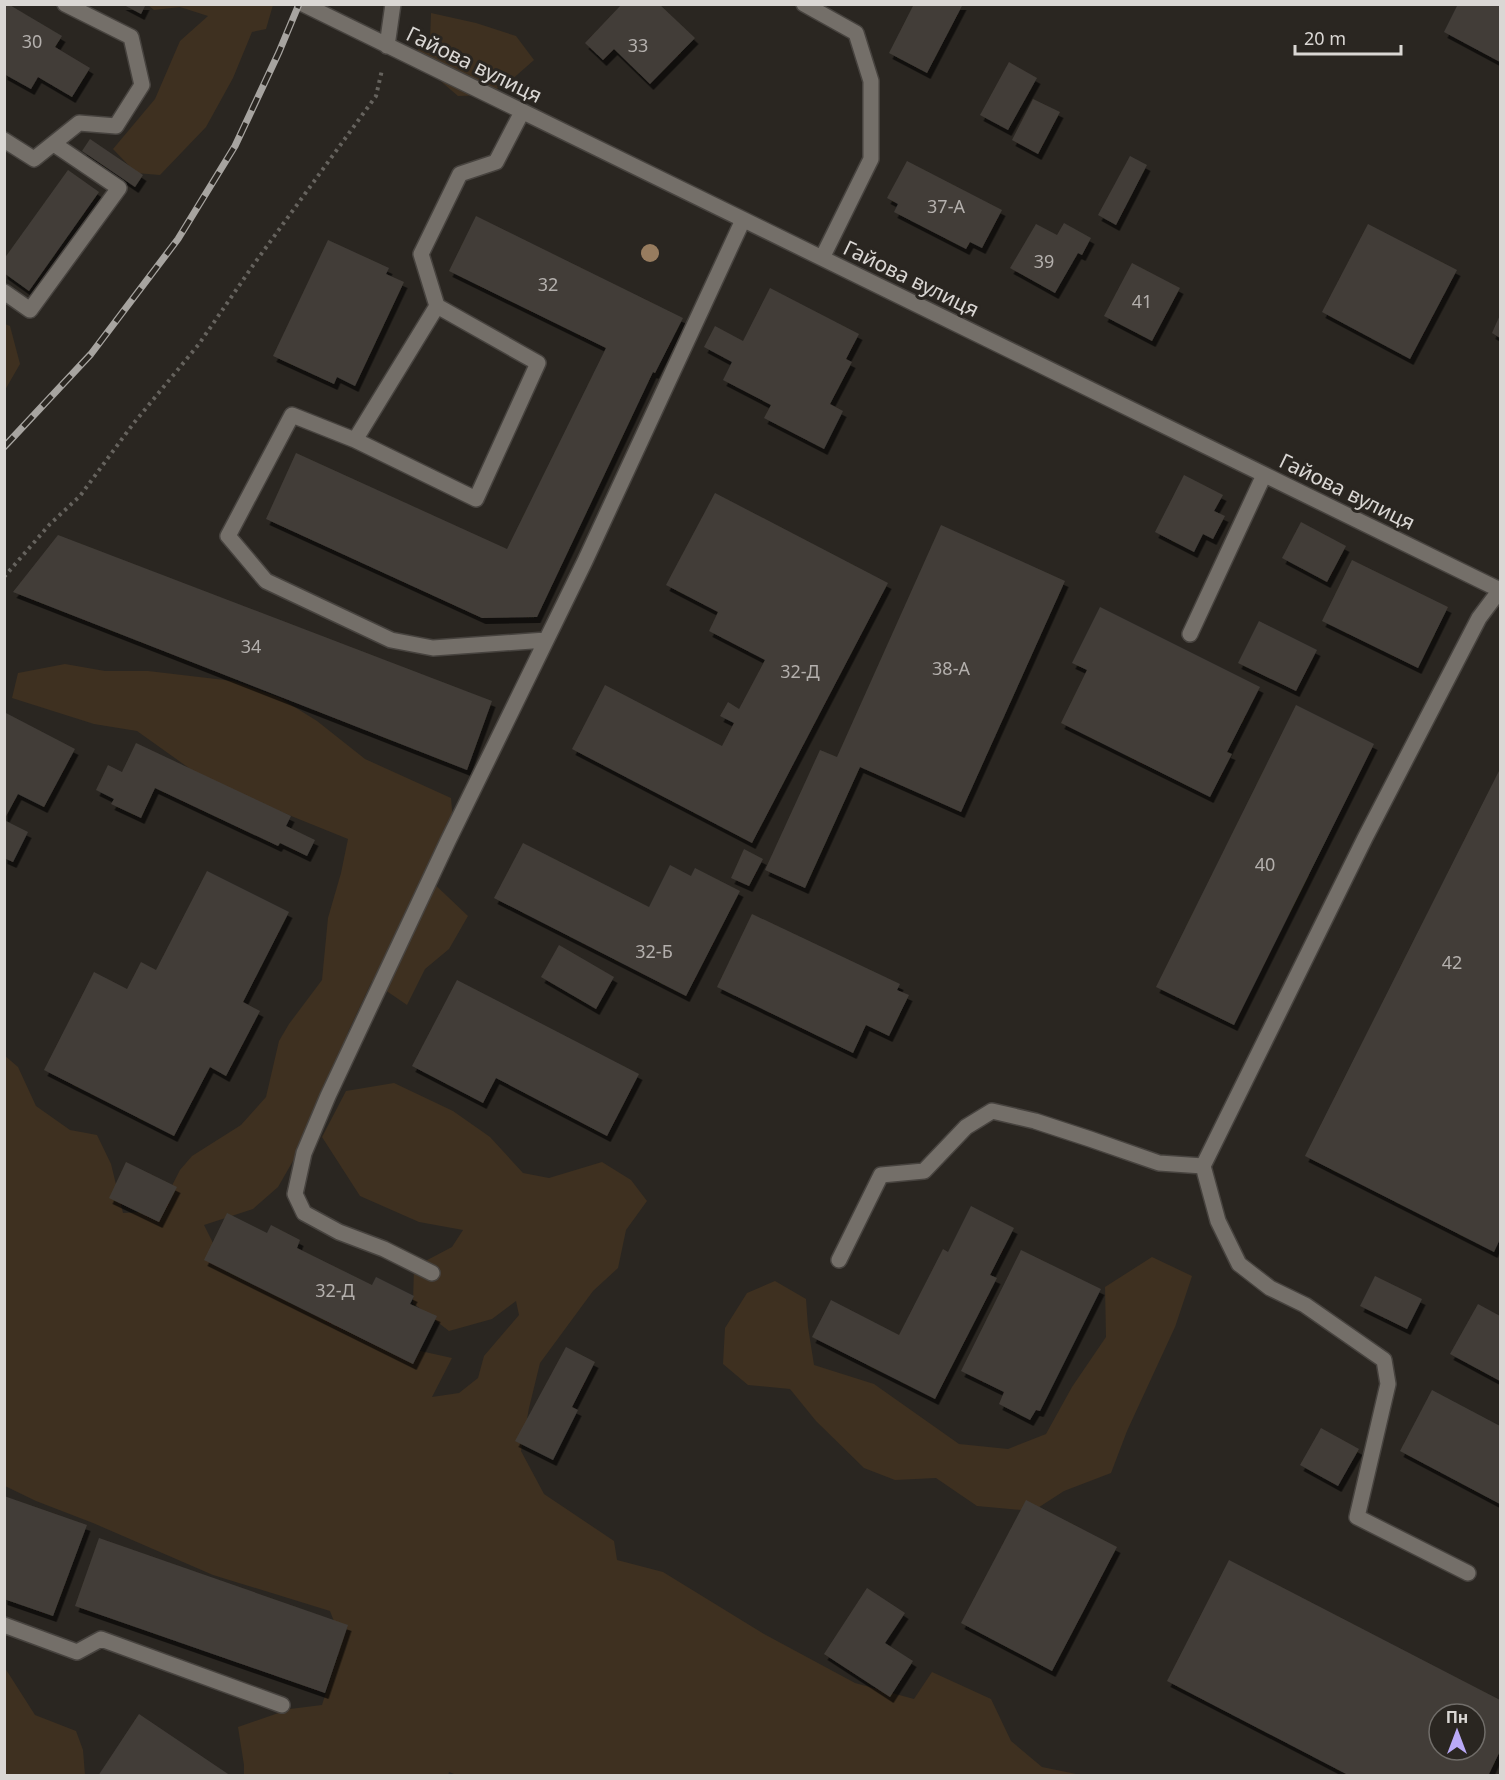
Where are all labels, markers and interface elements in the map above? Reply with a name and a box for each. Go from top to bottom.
scale bar [1295,18,1402,56]
street label: Гайова вулиця [402,19,547,109]
text: 20 m [1304,26,1346,50]
house number: 30 [22,29,42,53]
house number: 33 [628,33,648,57]
house number: 37-А [927,194,965,218]
street label: Гайова вулиця [839,233,984,323]
house number: 39 [1034,249,1054,273]
house number: 32 [538,272,558,296]
house number: 41 [1132,289,1152,313]
street label: Гайова вулиця [1275,446,1420,536]
house number: 34 [241,634,261,658]
house number: 38-А [932,656,970,680]
house number: 32-Д [780,659,820,683]
house number: 40 [1255,852,1275,876]
house number: 32-Б [635,939,673,963]
house number: 42 [1442,950,1462,974]
house number: 32-Д [315,1278,355,1302]
north arrow [1427,1702,1487,1762]
text: Пн [1446,1706,1468,1728]

